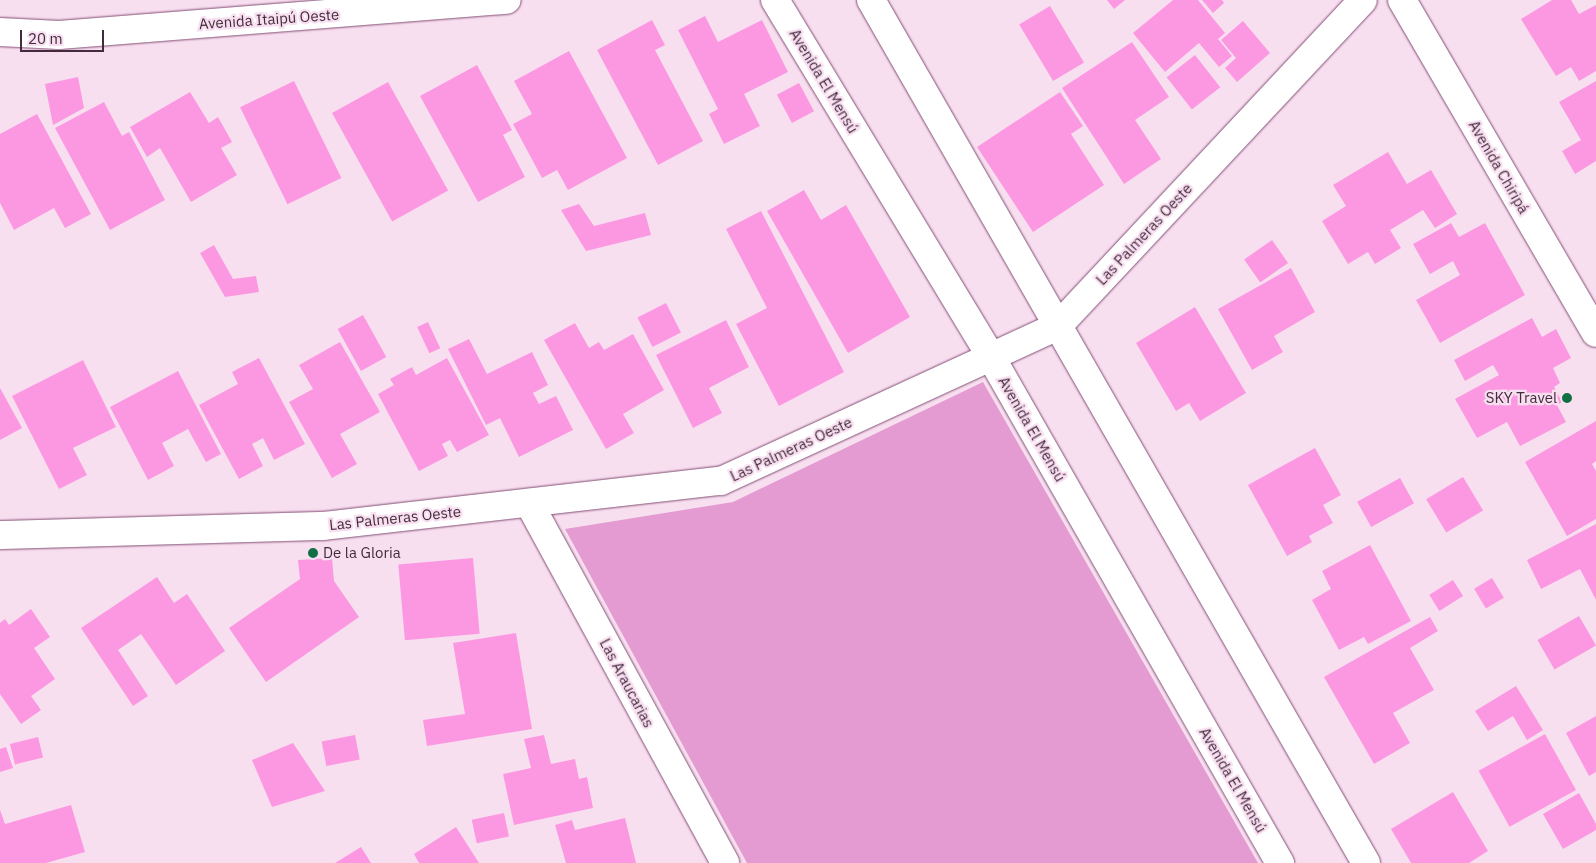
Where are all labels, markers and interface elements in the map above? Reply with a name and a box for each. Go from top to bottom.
street label: Avenida Itaipú Oeste [198,5,340,33]
scale bar [22,20,106,52]
street label: Avenida El Mensú [786,26,862,136]
text: 20 m [28,29,63,48]
street label: Avenida Chiripá [1465,117,1533,217]
street label: Las Palmeras Oeste [1092,179,1196,289]
street label: Avenida El Mensú [995,373,1069,485]
place label: SKY Travel [1486,389,1557,407]
marker: SKY Travel [1561,392,1573,404]
street label: Las Palmeras Oeste [727,413,855,485]
street label: Las Palmeras Oeste [328,502,462,534]
place label: De la Gloria [323,544,401,562]
marker: De la Gloria [307,547,319,559]
street label: Las Araucarias [596,635,658,731]
street label: Avenida El Mensú [1196,724,1270,836]

